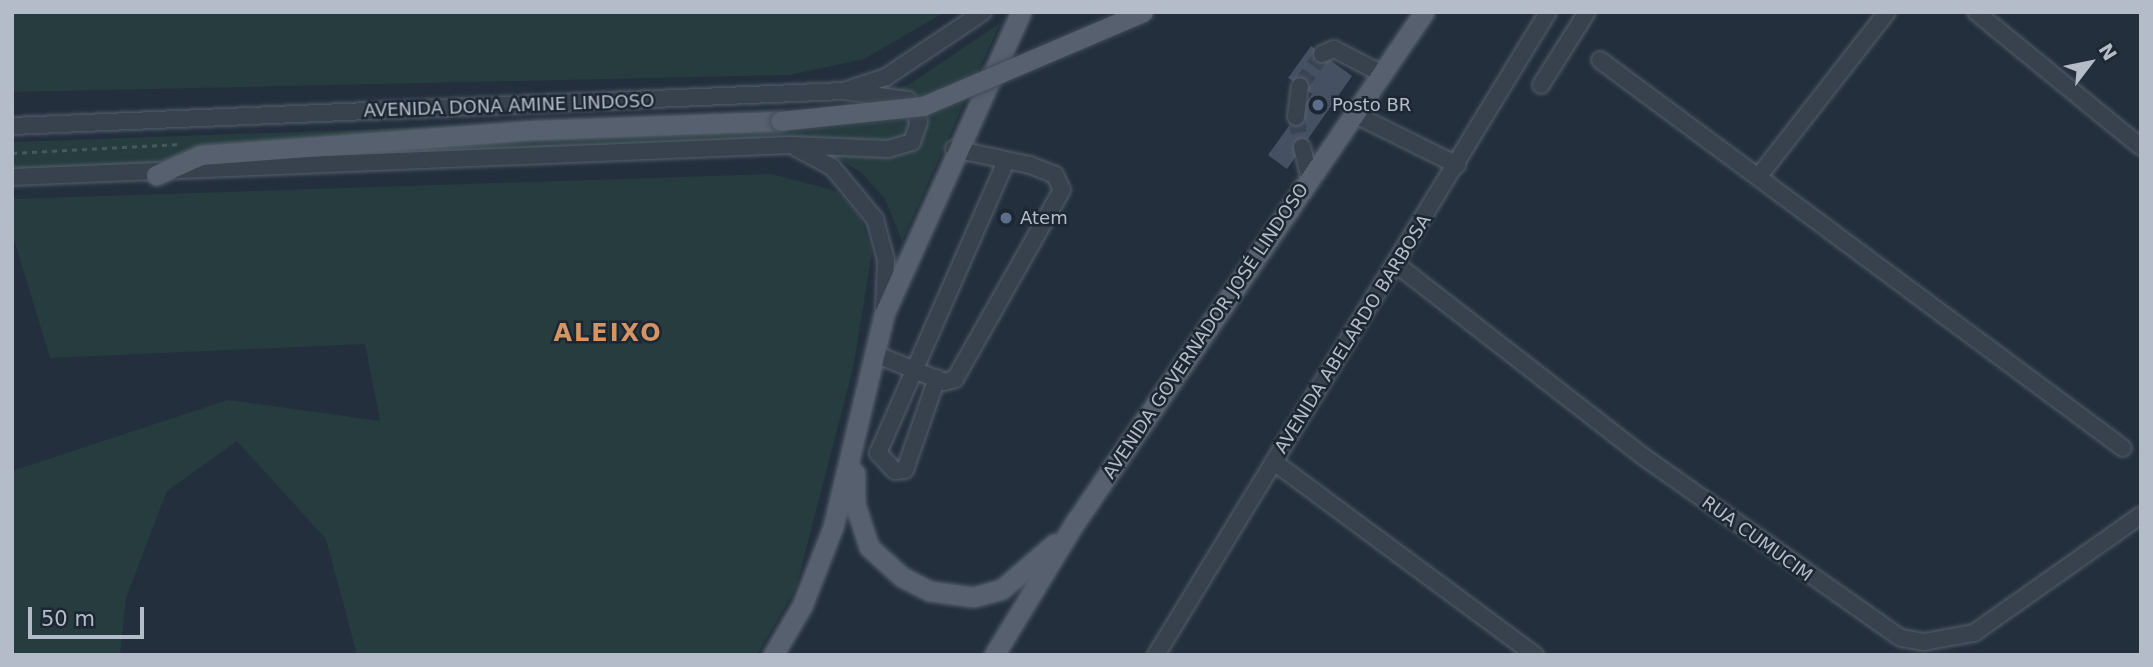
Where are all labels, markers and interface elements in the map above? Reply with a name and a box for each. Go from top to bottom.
north arrow [2055,28,2125,98]
text: N [2094,39,2121,64]
street label: AVENIDA DONA AMINE LINDOSO [363,90,655,122]
place label: Posto BR [1332,94,1411,116]
marker: Posto BR [1310,97,1326,113]
street label: AVENIDA GOVERNADOR JOSÉ LINDOSO [1099,179,1313,483]
place label: Atem [1020,207,1068,229]
marker: Atem [998,210,1014,226]
street label: AVENIDA ABELARDO BARBOSA [1270,211,1436,457]
district label: ALEIXO [554,320,662,348]
street label: RUA CUMUCIM [1697,492,1817,586]
scale bar [32,594,147,638]
text: 50 m [41,607,95,631]

